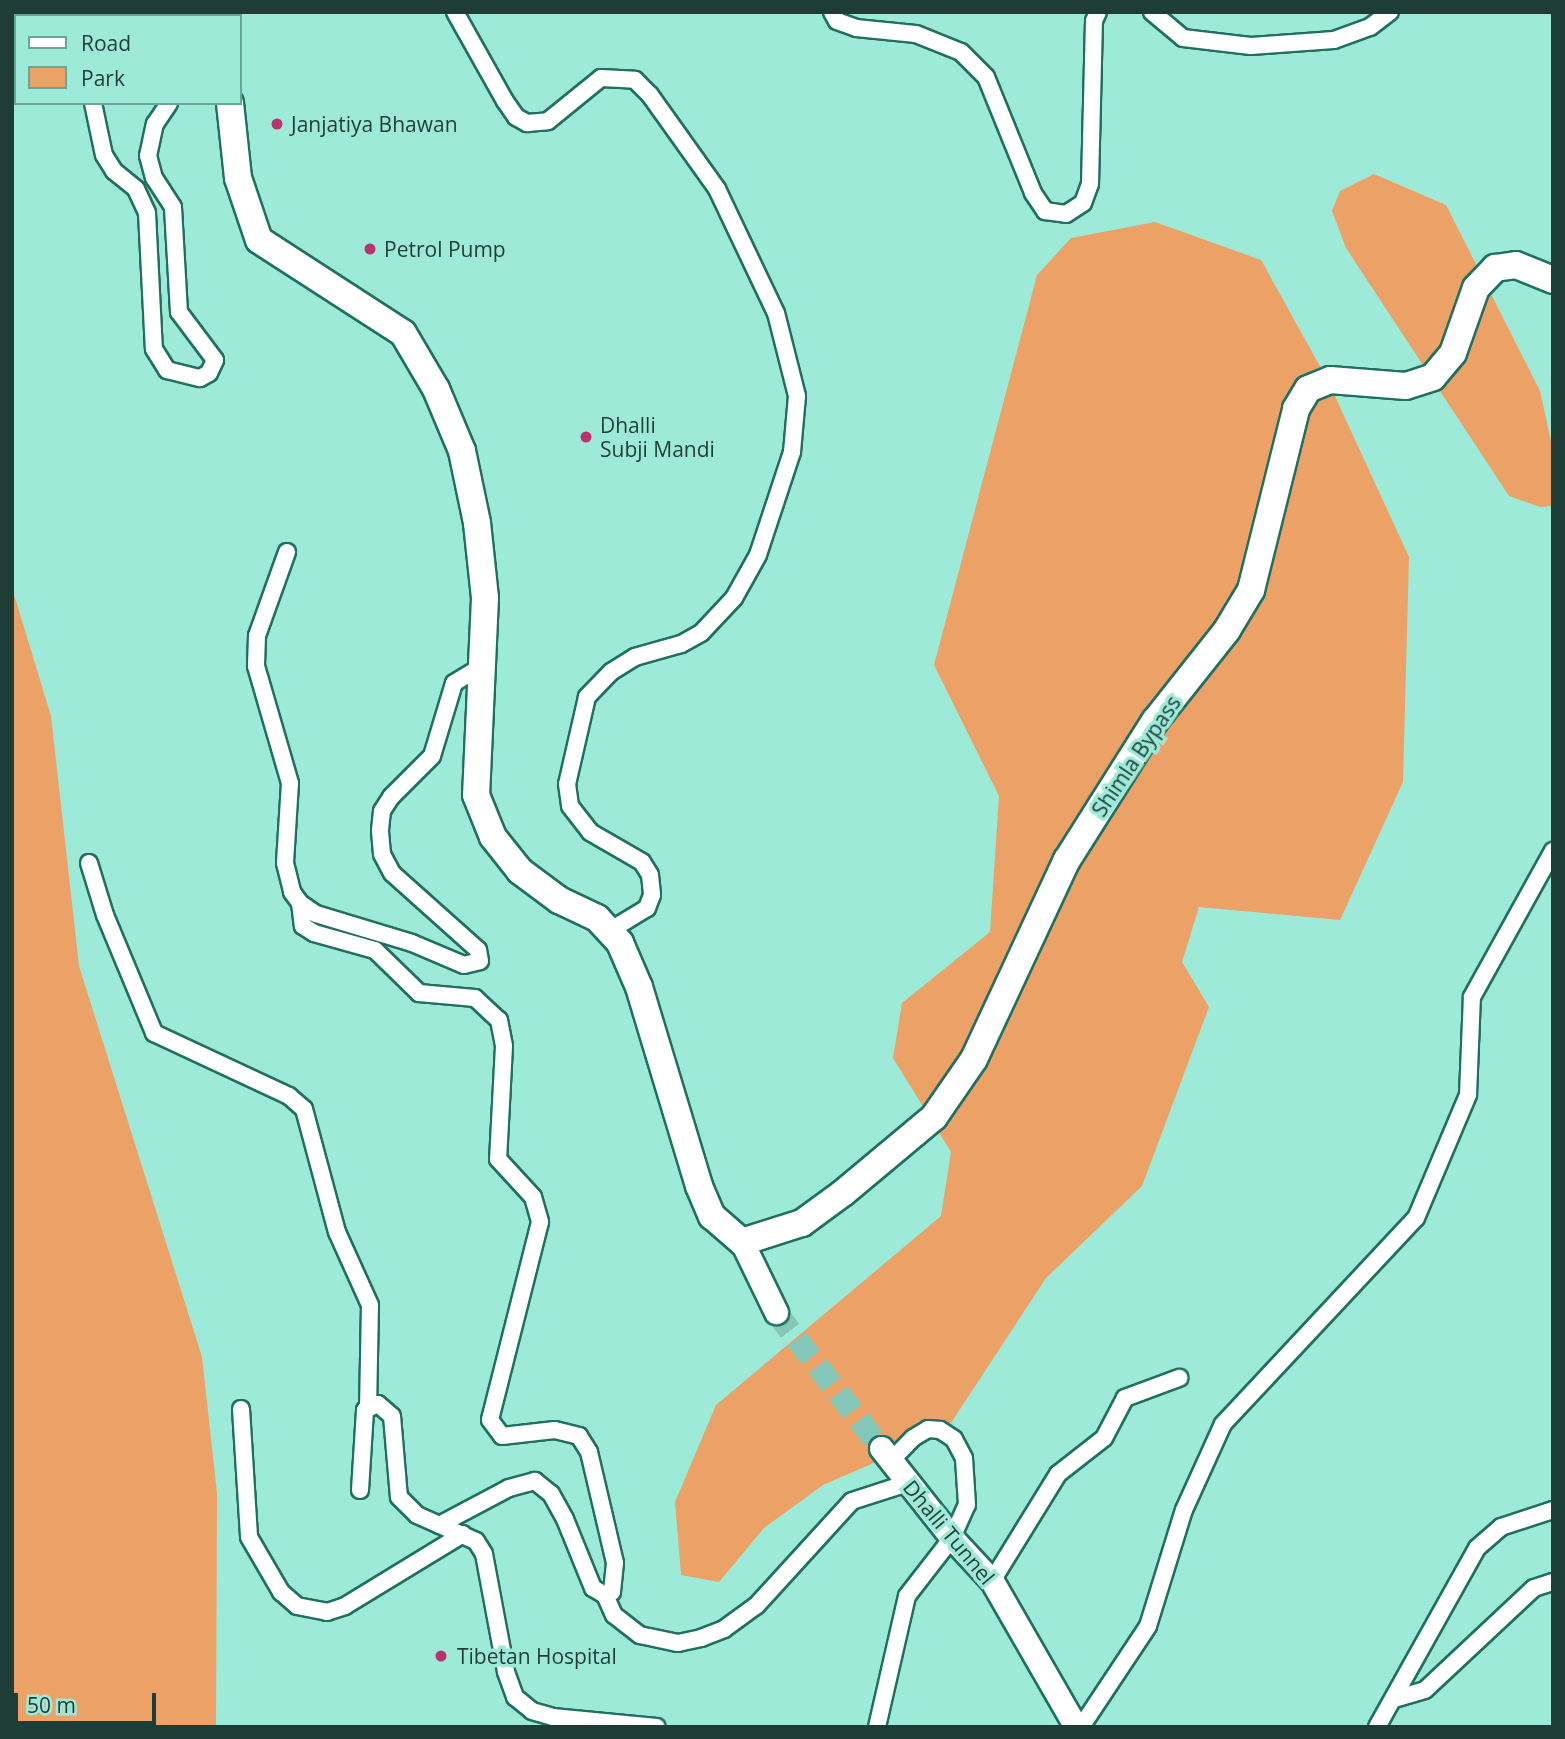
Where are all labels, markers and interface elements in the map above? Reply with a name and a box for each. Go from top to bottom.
legend [14,14,242,105]
text: Road [81,29,131,57]
text: Park [81,64,125,92]
place label: Janjatiya Bhawan [291,111,458,137]
marker: Janjatiya Bhawan [269,116,285,132]
place label: Petrol Pump [384,236,506,262]
marker: Petrol Pump [362,241,378,257]
place label: Dhalli Subji Mandi [600,412,715,462]
marker: Dhalli Subji Mandi [578,429,594,445]
street label: Shimla Bypass [1086,691,1186,821]
street label: Dhalli Tunnel [898,1475,1000,1589]
place label: Tibetan Hospital [457,1643,617,1669]
marker: Tibetan Hospital [431,1646,451,1666]
scale bar [18,1680,159,1724]
text: 50 m [27,1691,76,1719]

